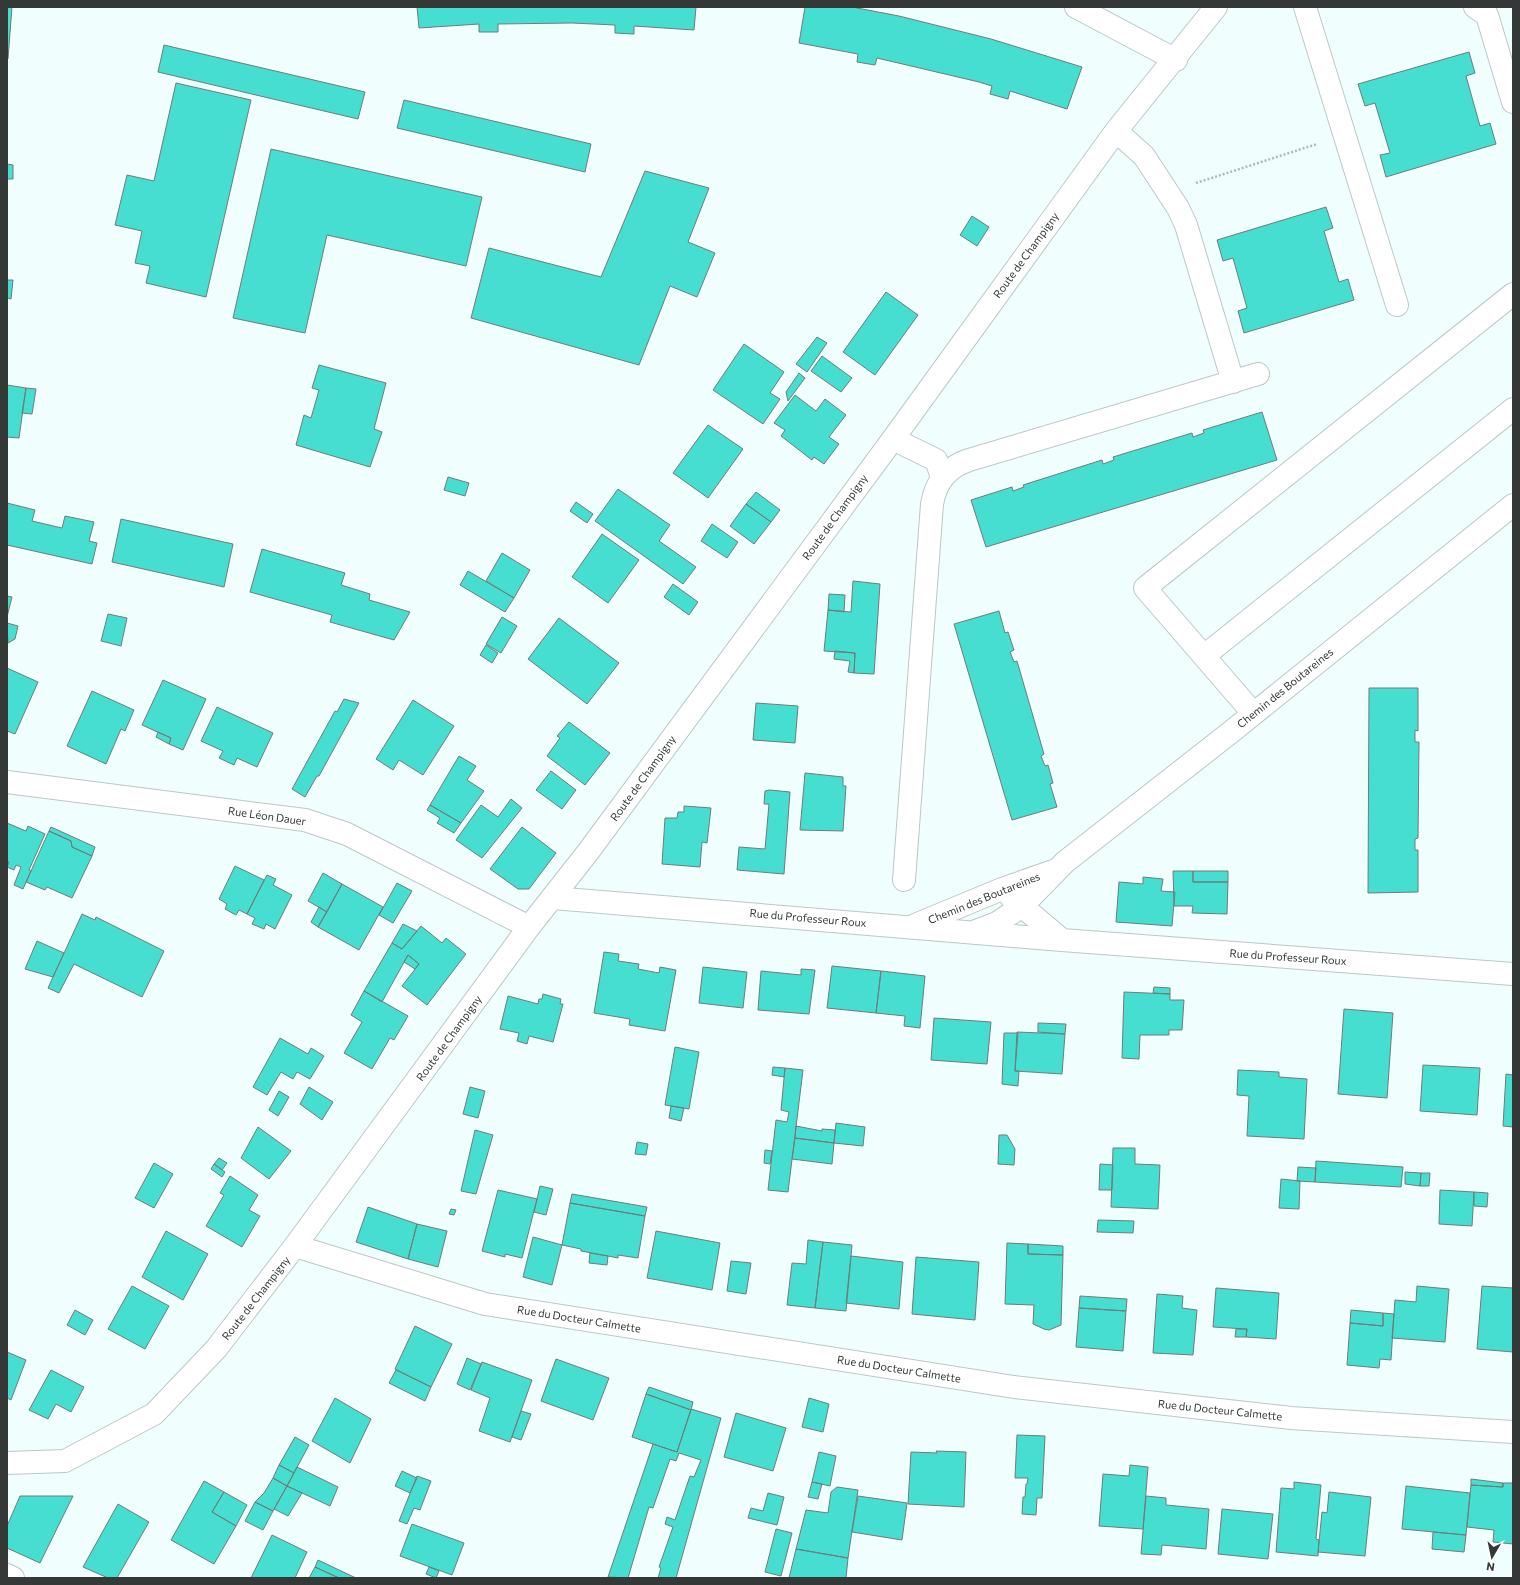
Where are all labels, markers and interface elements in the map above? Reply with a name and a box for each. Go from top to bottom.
street label: Route de Champigny [990,209,1061,300]
street label: Route de Champigny [799,471,870,562]
street label: Chemin des Boutareines [1234,645,1335,730]
street label: Route de Champigny [607,732,678,823]
street label: Rue Léon Dauer [227,804,308,827]
street label: Chemin des Boutareines [926,869,1042,926]
street label: Rue du Professeur Roux [749,906,867,929]
street label: Rue du Professeur Roux [1229,946,1347,967]
street label: Route de Champigny [413,992,484,1083]
street label: Route de Champigny [219,1253,293,1342]
street label: Rue du Docteur Calmette [516,1302,642,1335]
street label: Rue du Docteur Calmette [836,1352,962,1385]
street label: Rue du Docteur Calmette [1157,1396,1283,1423]
north arrow [1472,1537,1512,1577]
text: N [1485,1560,1495,1574]

